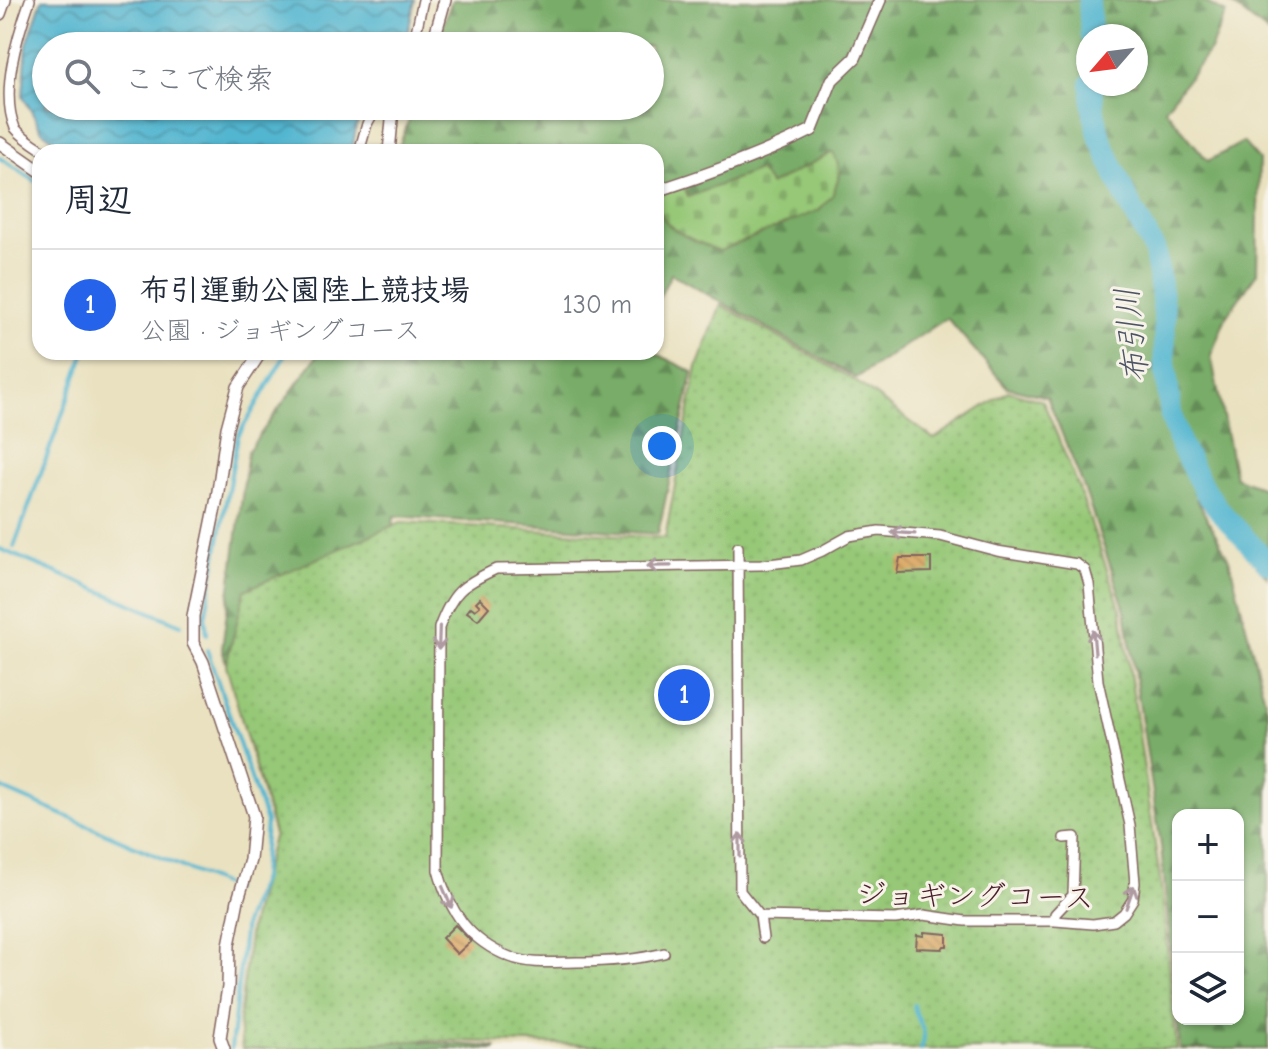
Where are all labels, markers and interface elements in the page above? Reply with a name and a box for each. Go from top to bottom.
north arrow [1076,24,1148,96]
search box [32,32,664,120]
icon: search [60,54,104,98]
text: ここで検索 [124,62,274,97]
text: 周辺 [64,180,132,220]
text: 布引運動公園陸上競技場 [140,273,470,308]
water label: 布引川 [1108,285,1155,385]
text: 1 [85,290,95,320]
text: 130 m [563,290,632,320]
text: 公園 · ジョギングコース [140,316,420,346]
your location [642,426,682,466]
one-way arrow [890,525,916,540]
one-way arrow [646,559,673,574]
one-way arrow [432,625,447,651]
one-way arrow [1086,629,1101,656]
pin: 1 [658,665,710,725]
map controls [1172,809,1244,1025]
button: + [1172,809,1244,881]
one-way arrow [732,832,747,859]
street label: ジョギングコース [856,877,1094,916]
button: − [1172,881,1244,953]
one-way arrow [441,884,456,909]
one-way arrow [1124,885,1139,910]
button: layers [1172,953,1244,1025]

